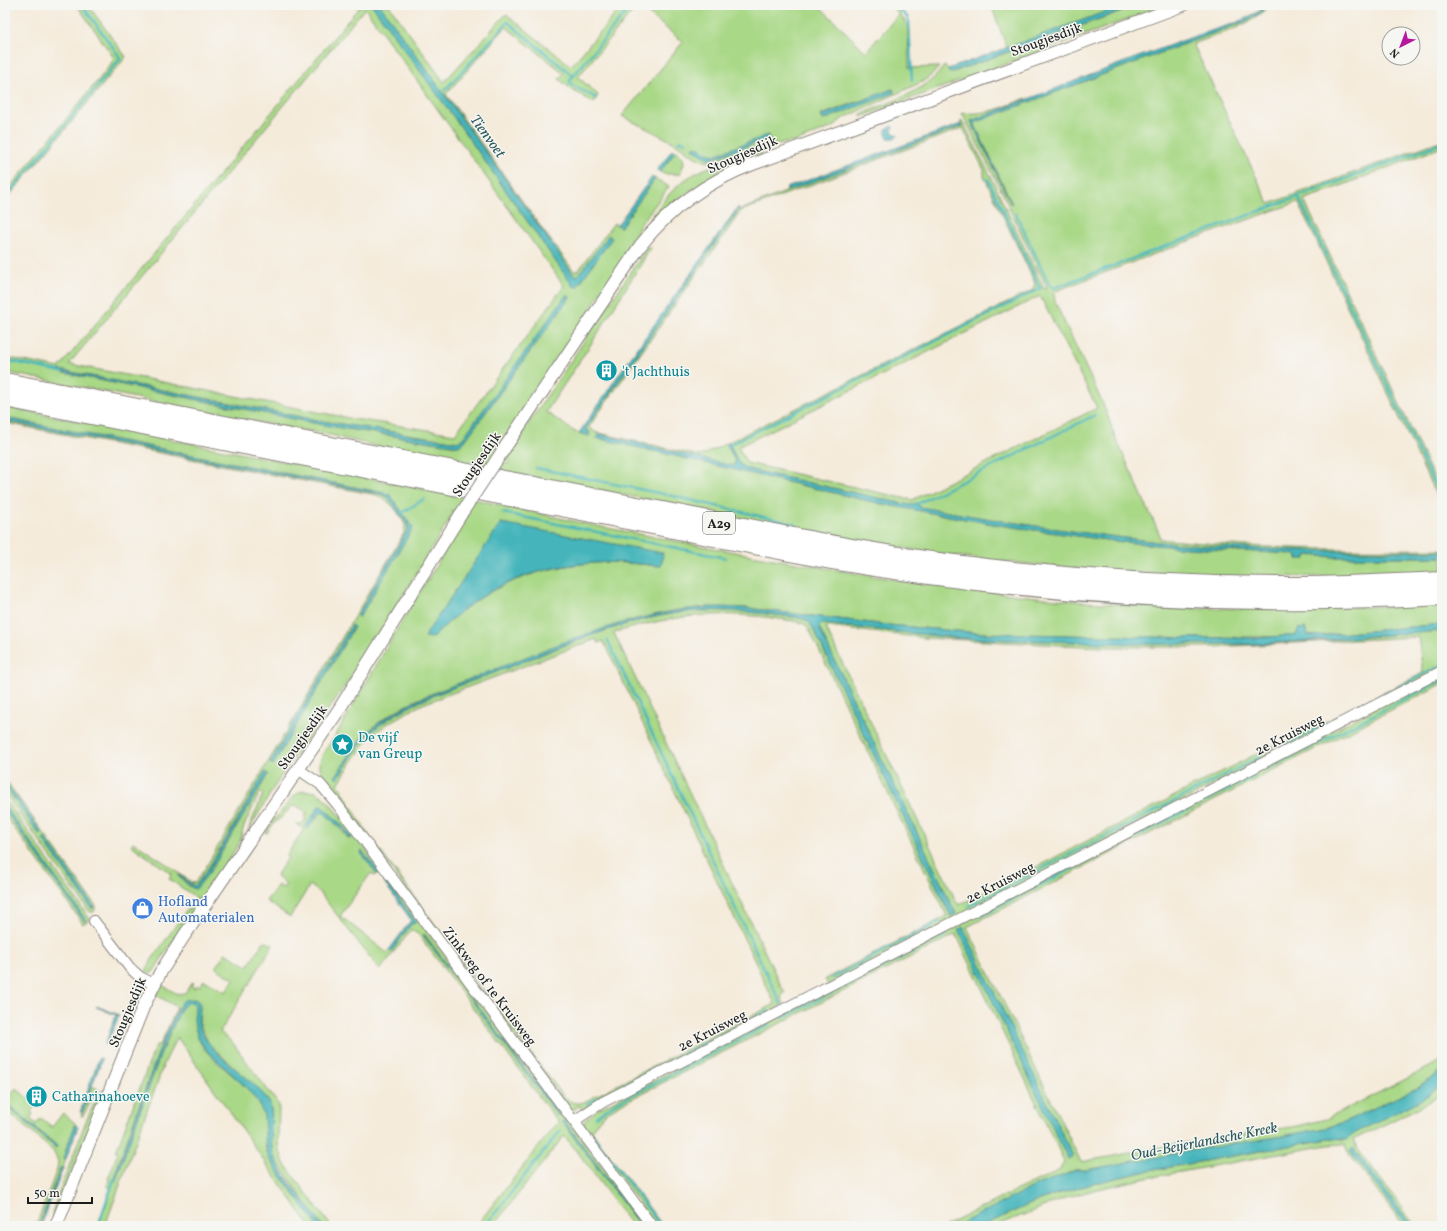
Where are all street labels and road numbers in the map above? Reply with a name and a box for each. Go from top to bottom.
street label: Stougjesdijk [1008,19,1085,62]
street label: Stougjesdijk [704,131,781,179]
street label: Stougjesdijk [448,428,506,501]
road number: A29 [703,512,735,534]
street label: Stougjesdijk [274,701,333,774]
street label: 2e Kruisweg [1252,710,1327,761]
street label: 2e Kruisweg [963,858,1038,909]
street label: Zinkweg of 1e Kruisweg [437,923,540,1051]
street label: Stougjesdijk [105,974,152,1051]
street label: 2e Kruisweg [675,1006,750,1057]

